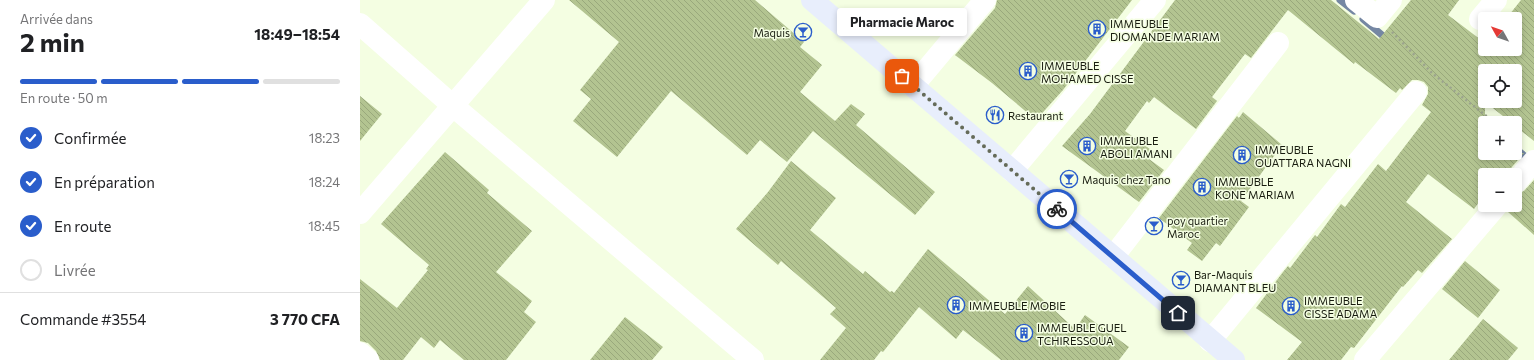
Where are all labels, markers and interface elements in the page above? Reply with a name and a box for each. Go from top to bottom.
callout: Pharmacie Maroc [837,8,967,36]
text: Arrivée dans [20,11,93,27]
north arrow [1478,12,1522,56]
map controls [1478,12,1522,212]
text: Pharmacie Maroc [850,14,954,30]
place label: IMMEUBLE DIOMANDE MARIAM [1110,17,1220,43]
building icon: IMMEUBLE DIOMANDE MARIAM [1087,19,1107,39]
bar icon: Maquis [793,22,813,42]
text: 18:49–18:54 [254,25,340,43]
text: 2 min [20,26,85,57]
place label: Maquis [753,26,790,39]
pin [885,59,919,93]
place label: IMMEUBLE MOHAMED CISSE [1041,59,1133,85]
building icon: IMMEUBLE MOHAMED CISSE [1018,61,1038,81]
button: locate [1478,64,1522,108]
icon: bag [891,65,913,87]
text: En route · 50 m [20,90,108,106]
restaurant icon: Restaurant [985,105,1005,125]
place label: Restaurant [1008,109,1064,122]
button: + [1478,116,1522,160]
icon: check [20,127,42,149]
text: Confirmée [54,129,127,147]
text: 18:23 [309,130,340,146]
place label: IMMEUBLE ABOLI AMANI [1100,134,1172,160]
building icon: IMMEUBLE ABOLI AMANI [1077,136,1097,156]
place label: IMMEUBLE OUATTARA NAGNI [1255,143,1351,169]
building icon: IMMEUBLE OUATTARA NAGNI [1232,145,1252,165]
button: − [1478,168,1522,212]
bar icon: Maquis chez Tano [1059,169,1079,189]
icon: check [20,171,42,193]
text: En préparation [54,173,155,191]
place label: Maquis chez Tano [1082,173,1171,186]
text: 18:24 [309,174,340,190]
place label: IMMEUBLE KONE MARIAM [1215,175,1295,201]
building icon: IMMEUBLE KONE MARIAM [1192,177,1212,197]
courier [1037,189,1077,229]
icon: bike [1046,198,1068,220]
place label: poy quartier Maroc [1167,214,1229,240]
icon: check [20,215,42,237]
bar icon: poy quartier Maroc [1144,216,1164,236]
text: En route [54,217,111,235]
text: 18:45 [308,218,340,234]
text: Livrée [54,261,96,279]
place label: Bar-Maquis DIAMANT BLEU [1194,268,1276,294]
bar icon: Bar-Maquis DIAMANT BLEU [1171,270,1191,290]
place label: IMMEUBLE CISSE ADAMA [1304,294,1378,320]
building icon: IMMEUBLE MOBIE [946,295,966,315]
pin [1161,296,1195,330]
building icon: IMMEUBLE CISSE ADAMA [1281,296,1301,316]
place label: IMMEUBLE MOBIE [969,299,1066,312]
icon: home [1167,302,1189,324]
text: Commande #3554 [20,310,146,328]
text: 3 770 CFA [270,310,340,328]
place label: IMMEUBLE GUEL TCHIRESSOUA [1037,321,1127,347]
building icon: IMMEUBLE GUEL TCHIRESSOUA [1014,323,1034,343]

